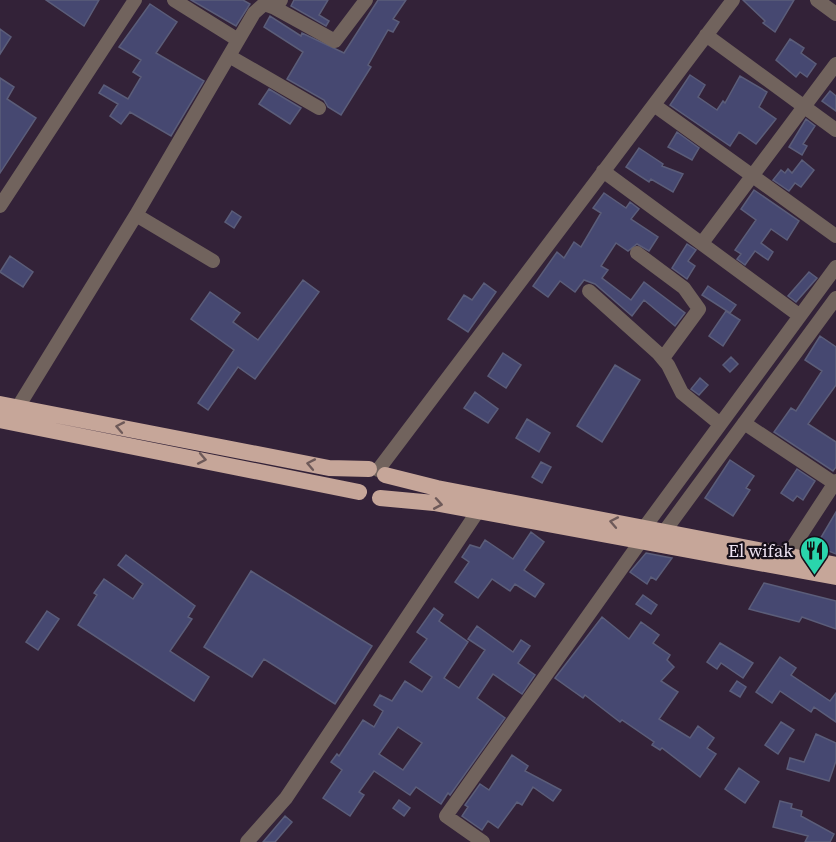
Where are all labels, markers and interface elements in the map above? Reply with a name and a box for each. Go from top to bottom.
one-way arrow [115,421,125,434]
one-way arrow [196,452,206,465]
one-way arrow [306,458,316,471]
one-way arrow [433,497,443,510]
one-way arrow [609,516,619,529]
restaurant icon: El wifak [798,534,830,576]
place label: El wifak [728,538,793,563]

